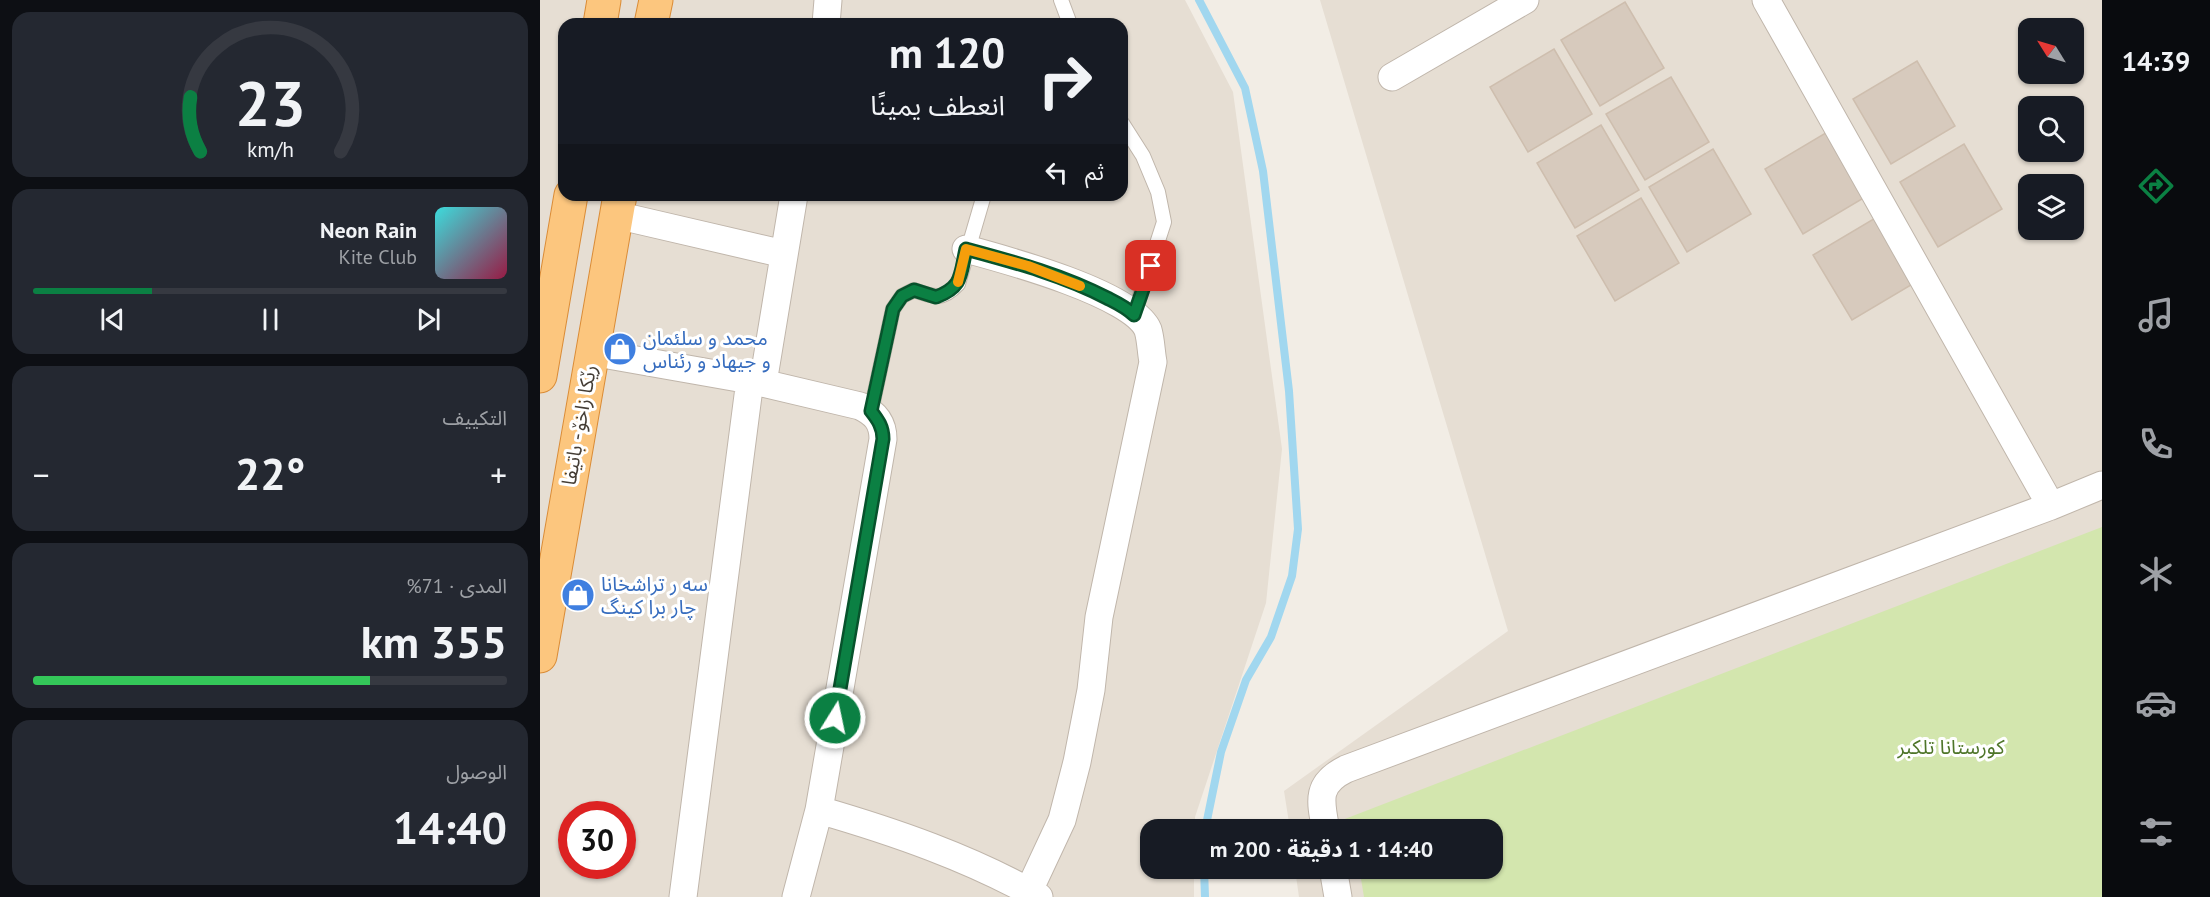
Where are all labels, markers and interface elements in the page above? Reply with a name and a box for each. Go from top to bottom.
north arrow [2018,18,2084,84]
map controls [2018,18,2084,240]
text: 120 m [889,25,1005,80]
icon: right [1026,42,1104,120]
text: 14:39 [2122,44,2190,78]
text: 23 [235,62,305,143]
text: انعطف يمينًا [870,88,1005,122]
button: search [2018,96,2084,162]
text: km/h [246,135,293,163]
icon: left [1040,156,1073,189]
text: ثم [1085,158,1104,186]
icon: directions [2135,165,2177,207]
button: layers [2018,174,2084,240]
text: Neon Rain [320,216,417,244]
pin [1125,240,1176,291]
text: Kite Club [339,244,417,270]
icon: arrive [1134,249,1167,282]
icon: music [2135,294,2177,336]
icon: previous [96,303,129,336]
icon: pause [254,303,287,336]
icon: next [412,303,445,336]
place label: محمد و سلئمان و جيهاد و رئناس [643,325,771,374]
shop icon: محمد و سلئمان و جيهاد و رئناس [602,331,638,367]
street label: رێکا زاخۆ - باتیفا [556,363,602,487]
text: التكييف [443,405,507,431]
icon: phone [2135,423,2177,465]
text: 22° [235,444,305,502]
text: − [33,453,50,496]
text: + [490,453,507,496]
icon: climate [2135,553,2177,595]
place label: سه ر تراشخانا چار برا كينگ [601,571,708,620]
text: المدى · 71% [406,573,507,599]
shop icon: سه ر تراشخانا چار برا كينگ [560,577,596,613]
text: 355 km [361,612,507,670]
icon: car [2135,682,2177,724]
position arrow [803,686,867,750]
park label: كورستانا تلكبر [1897,734,2005,760]
text: الوصول [446,759,507,785]
text: 14:40 [393,798,507,856]
speed limit sign: 30 [558,801,636,879]
icon: filters [2135,811,2177,853]
text: 14:40 · 1 دقيقة · 200 m [1210,835,1433,863]

